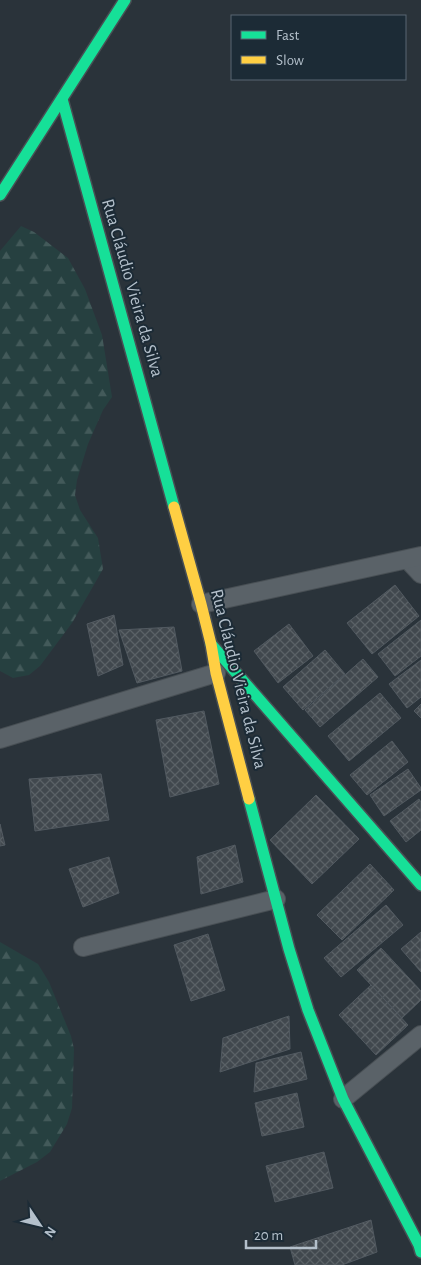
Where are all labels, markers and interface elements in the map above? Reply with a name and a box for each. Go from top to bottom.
legend [231,15,406,80]
text: Fast [276,28,300,43]
text: Slow [276,53,304,68]
street label: Rua Cláudio Vieira da Silva [98,197,166,379]
street label: Rua Cláudio Vieira da Silva [207,587,269,771]
north arrow [15,1200,65,1250]
scale bar [246,1218,316,1250]
text: N [41,1224,58,1240]
text: 20 m [254,1228,283,1243]

